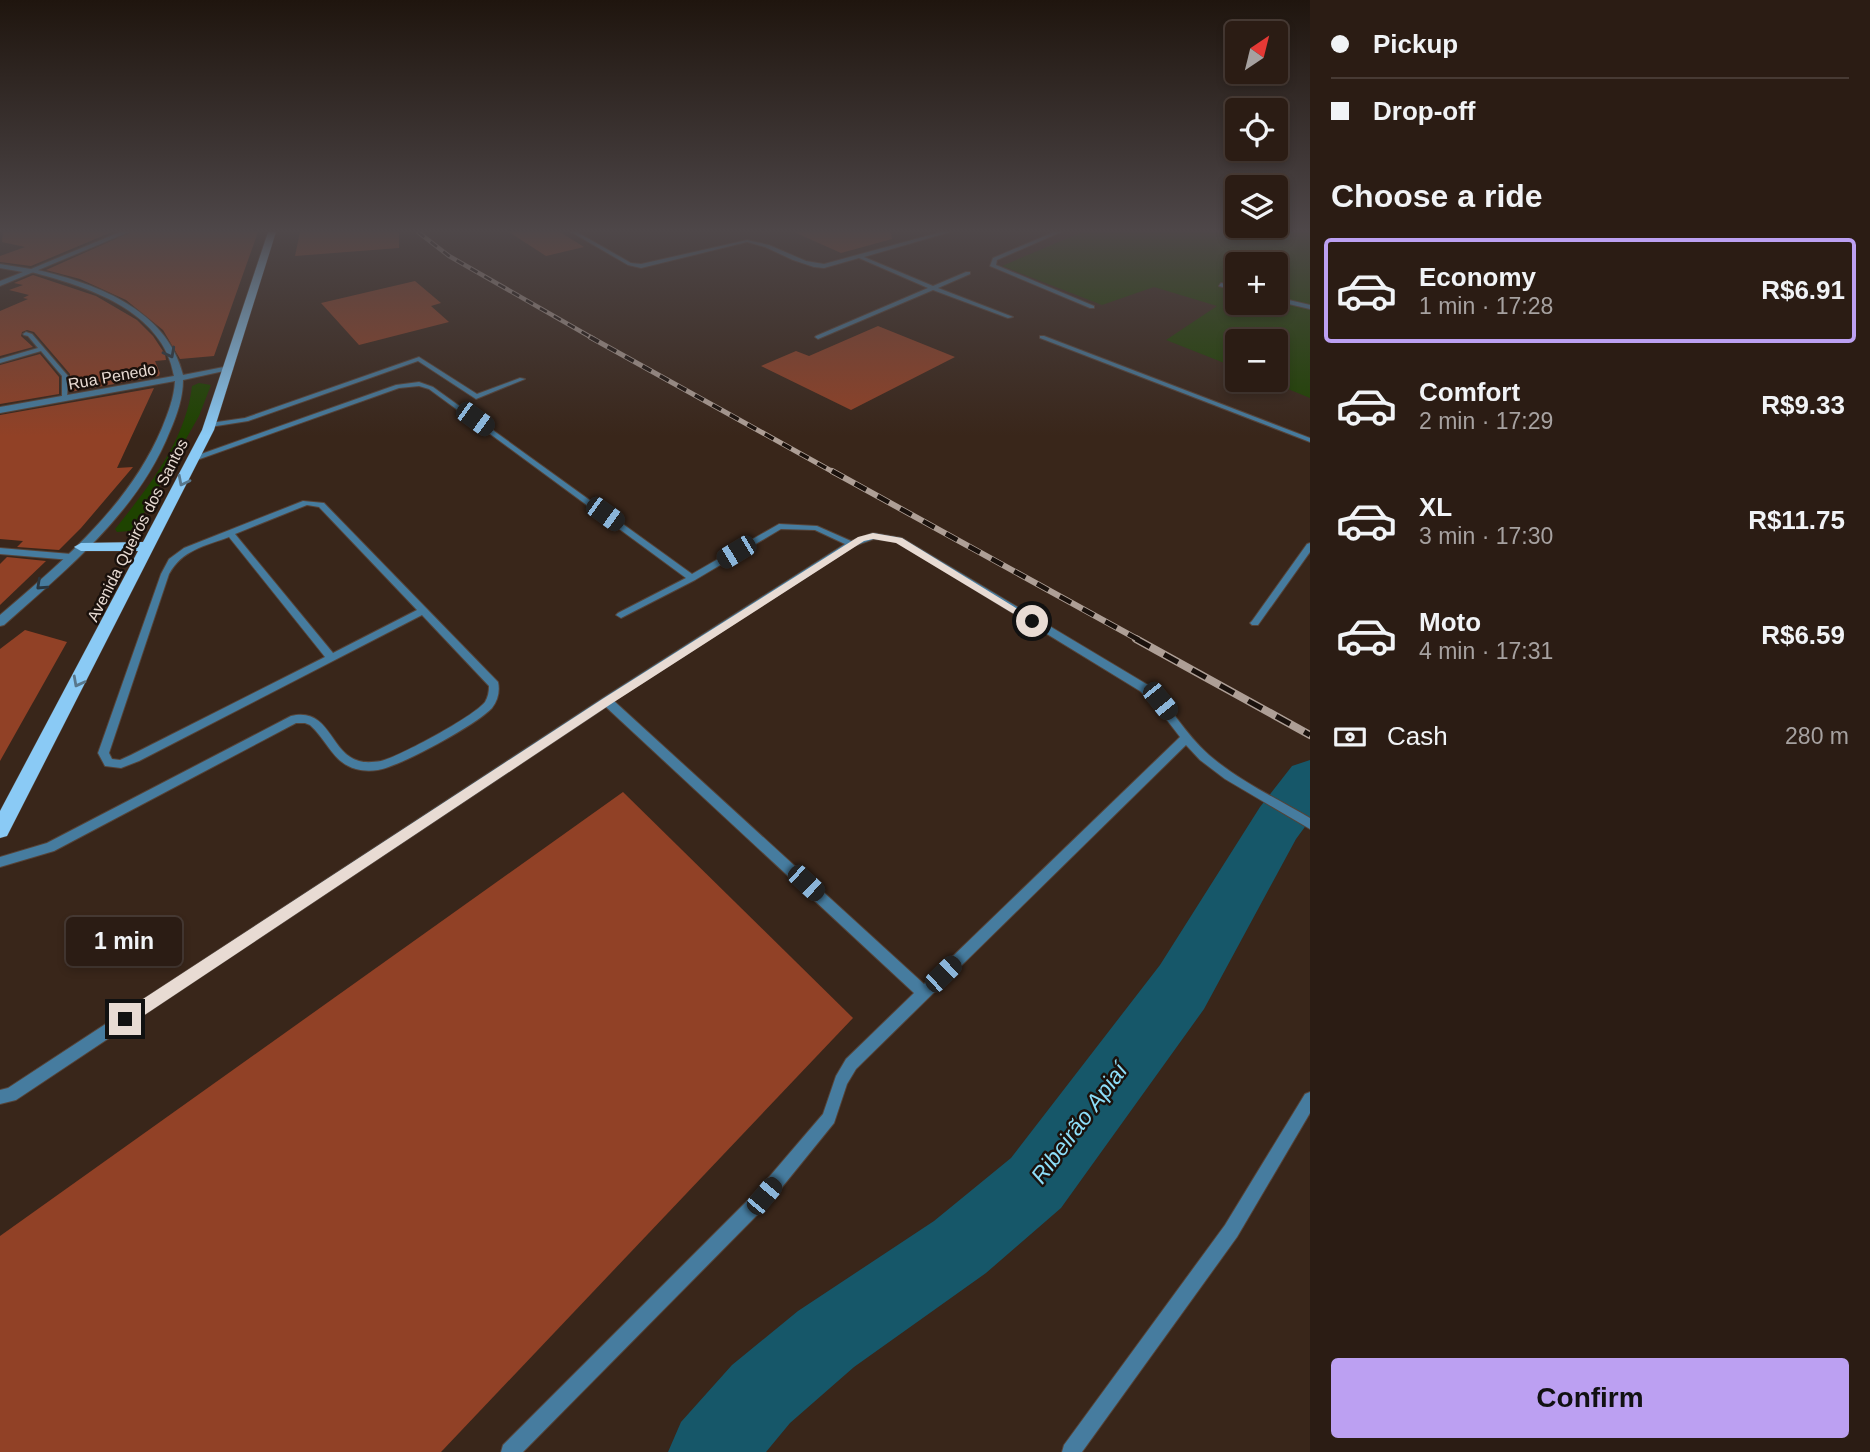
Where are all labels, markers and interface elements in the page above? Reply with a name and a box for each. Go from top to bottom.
north arrow [1225,21,1288,84]
map controls [1225,21,1288,392]
text: Pickup [1373,29,1458,59]
text: Drop-off [1373,96,1476,126]
button: locate [1225,98,1288,161]
button: layers [1225,175,1288,238]
text: Choose a ride [1331,178,1543,214]
button: + [1225,252,1288,315]
icon: car [1335,259,1398,322]
text: Economy [1419,262,1536,292]
text: R$6.91 [1761,275,1845,305]
text: 1 min · 17:28 [1419,293,1553,319]
button: − [1225,329,1288,392]
one-way arrow [161,346,175,359]
street label: Rua Penedo [67,360,157,393]
icon: car [1335,374,1398,437]
text: Comfort [1419,377,1520,407]
text: R$9.33 [1761,390,1845,420]
car [452,398,499,440]
text: 2 min · 17:29 [1419,408,1553,434]
street label: Avenida Queirós dos Santos [84,436,191,624]
one-way arrow [177,473,191,486]
icon: car [1335,489,1398,552]
text: XL [1419,492,1452,522]
car [582,493,629,535]
text: R$11.75 [1748,505,1845,535]
text: 3 min · 17:30 [1419,523,1553,549]
car [713,532,760,572]
one-way arrow [36,577,49,590]
icon: car [1335,604,1398,667]
route start [1016,605,1048,637]
text: Moto [1419,607,1481,637]
text: R$6.59 [1761,620,1845,650]
text: 4 min · 17:31 [1419,638,1553,664]
one-way arrow [72,675,86,687]
car [1139,678,1182,724]
icon: cash [1331,718,1369,756]
text: Cash [1387,721,1448,751]
text: 280 m [1785,723,1849,749]
car [784,861,829,905]
callout: 1 min [67,918,183,967]
text: 1 min [94,928,154,954]
car [921,952,966,996]
route end [109,1003,141,1035]
water label: Ribeirão Apiaí [1025,1056,1134,1188]
car [743,1173,786,1219]
button: Confirm [1331,1358,1849,1438]

